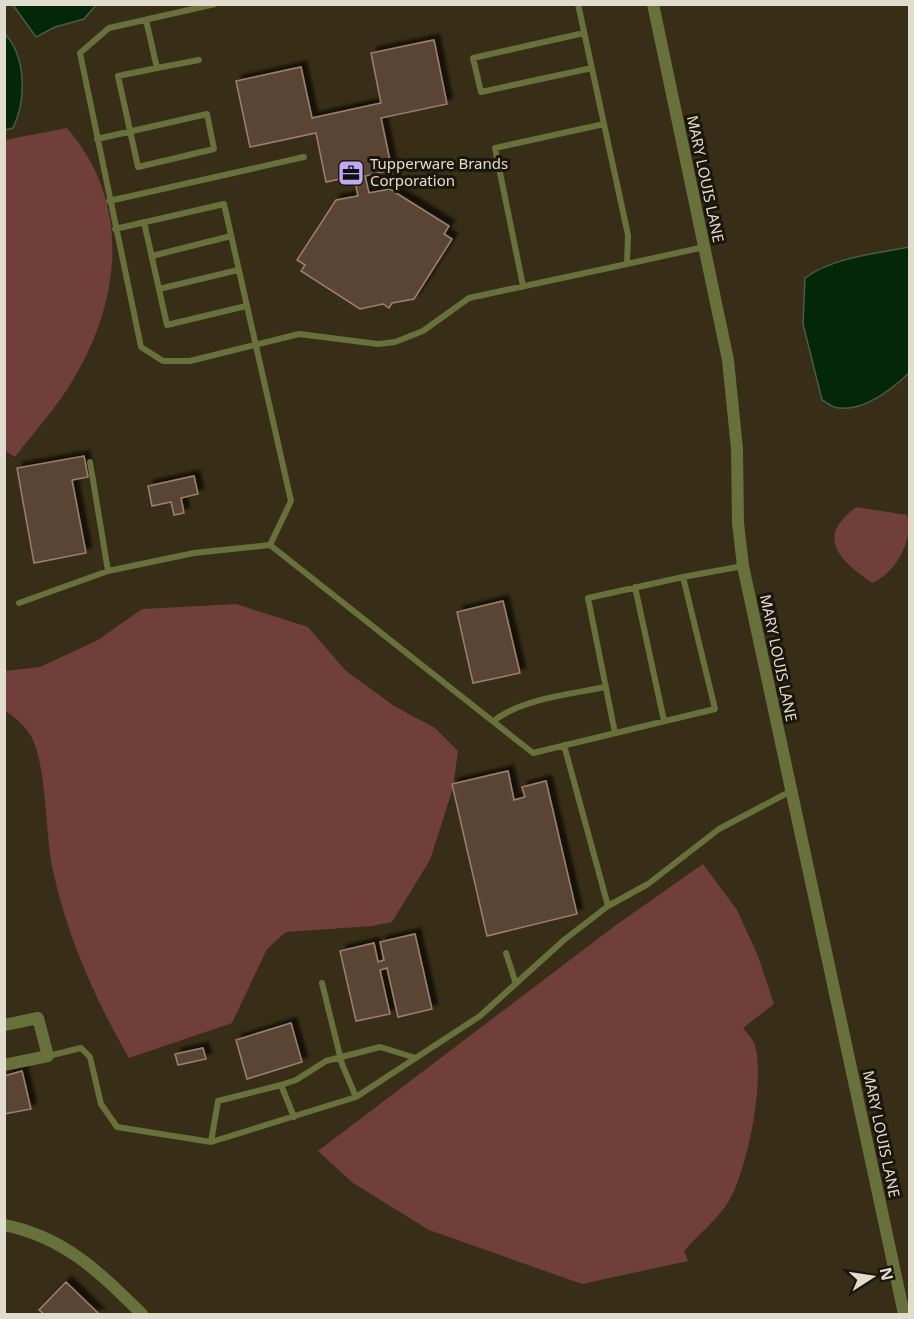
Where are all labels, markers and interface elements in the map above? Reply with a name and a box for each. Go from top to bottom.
street label: MARY LOUIS LANE [683,113,729,244]
place label: Tupperware Brands Corporation [370,153,508,190]
office icon: Tupperware Brands Corporation [336,158,366,188]
street label: MARY LOUIS LANE [756,592,802,723]
street label: MARY LOUIS LANE [859,1068,905,1199]
north arrow [842,1247,902,1307]
text: N [875,1265,899,1283]

